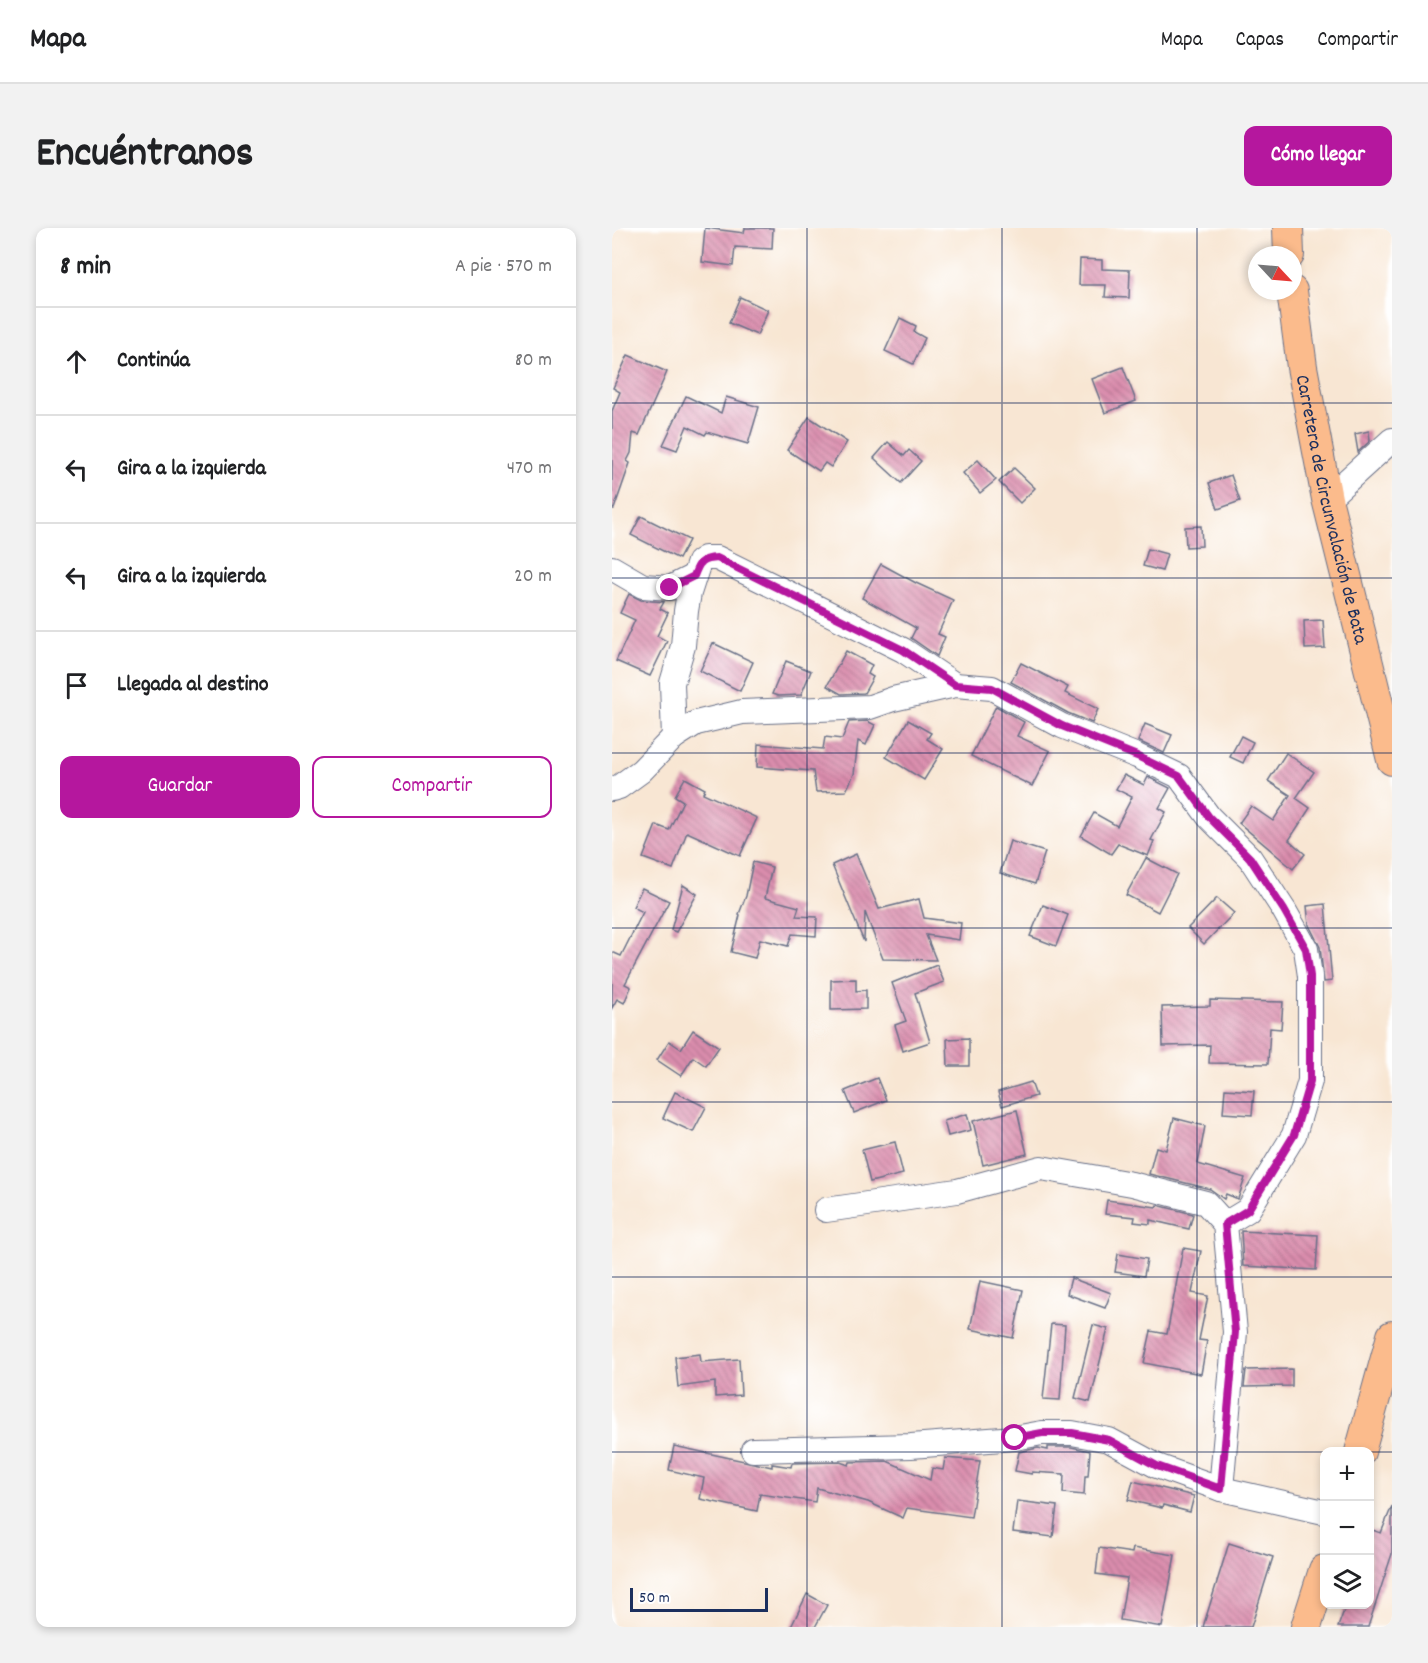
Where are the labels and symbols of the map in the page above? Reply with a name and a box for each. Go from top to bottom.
north arrow [1248,246,1302,300]
street label: Carretera de Circunvalación de Bata [1287,373,1374,648]
route end [656,574,682,600]
route start [1001,1424,1027,1450]
scale bar [630,1585,768,1612]

